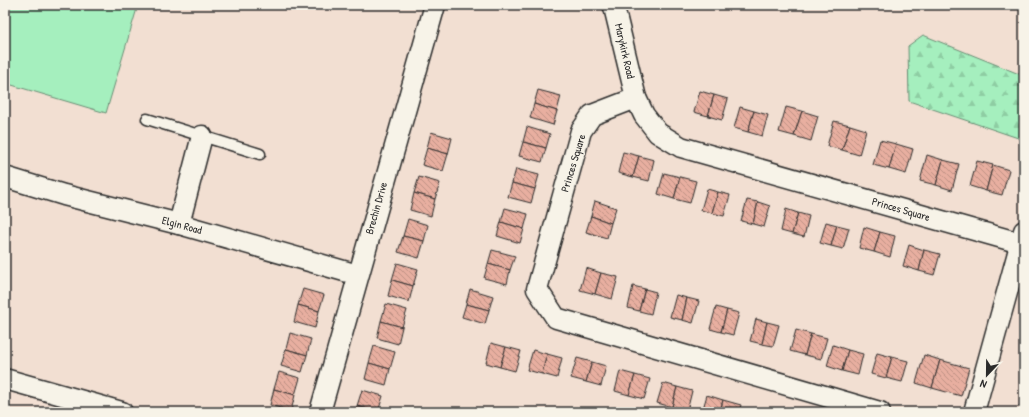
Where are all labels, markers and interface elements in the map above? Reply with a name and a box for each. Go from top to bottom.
street label: Marykirk Road [612,22,638,81]
street label: Princes Square [558,132,589,194]
street label: Brechin Drive [362,180,390,236]
street label: Princes Square [870,194,932,224]
street label: Elgin Road [161,213,204,237]
north arrow [967,355,1007,395]
text: N [978,377,989,392]

